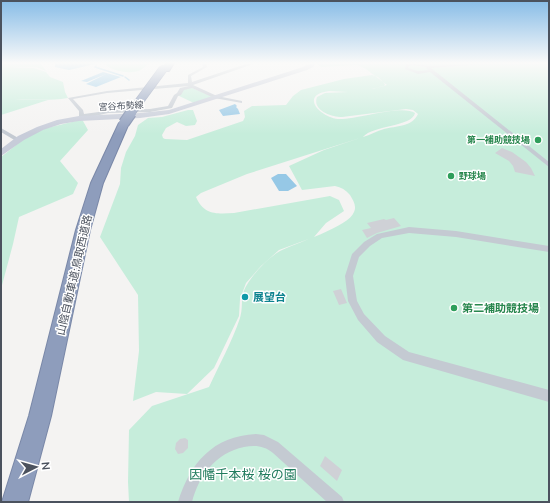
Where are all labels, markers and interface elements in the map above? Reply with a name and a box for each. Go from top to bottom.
street label: 宮谷布勢線 [98,99,145,113]
place label: 第一補助競技場 [467,134,530,146]
marker: 第一補助競技場 [533,135,543,145]
place label: 野球場 [459,170,486,182]
marker: 野球場 [446,171,456,181]
street label: 山陰自動車道;鳥取西道路 [53,213,96,337]
place label: 展望台 [253,290,286,305]
marker: 展望台 [240,292,250,302]
place label: 第二補助競技場 [462,301,539,316]
marker: 第二補助競技場 [449,303,459,313]
north arrow [16,447,56,487]
text: N [38,461,53,471]
park label: 因幡千本桜 桜の園 [189,466,297,484]

